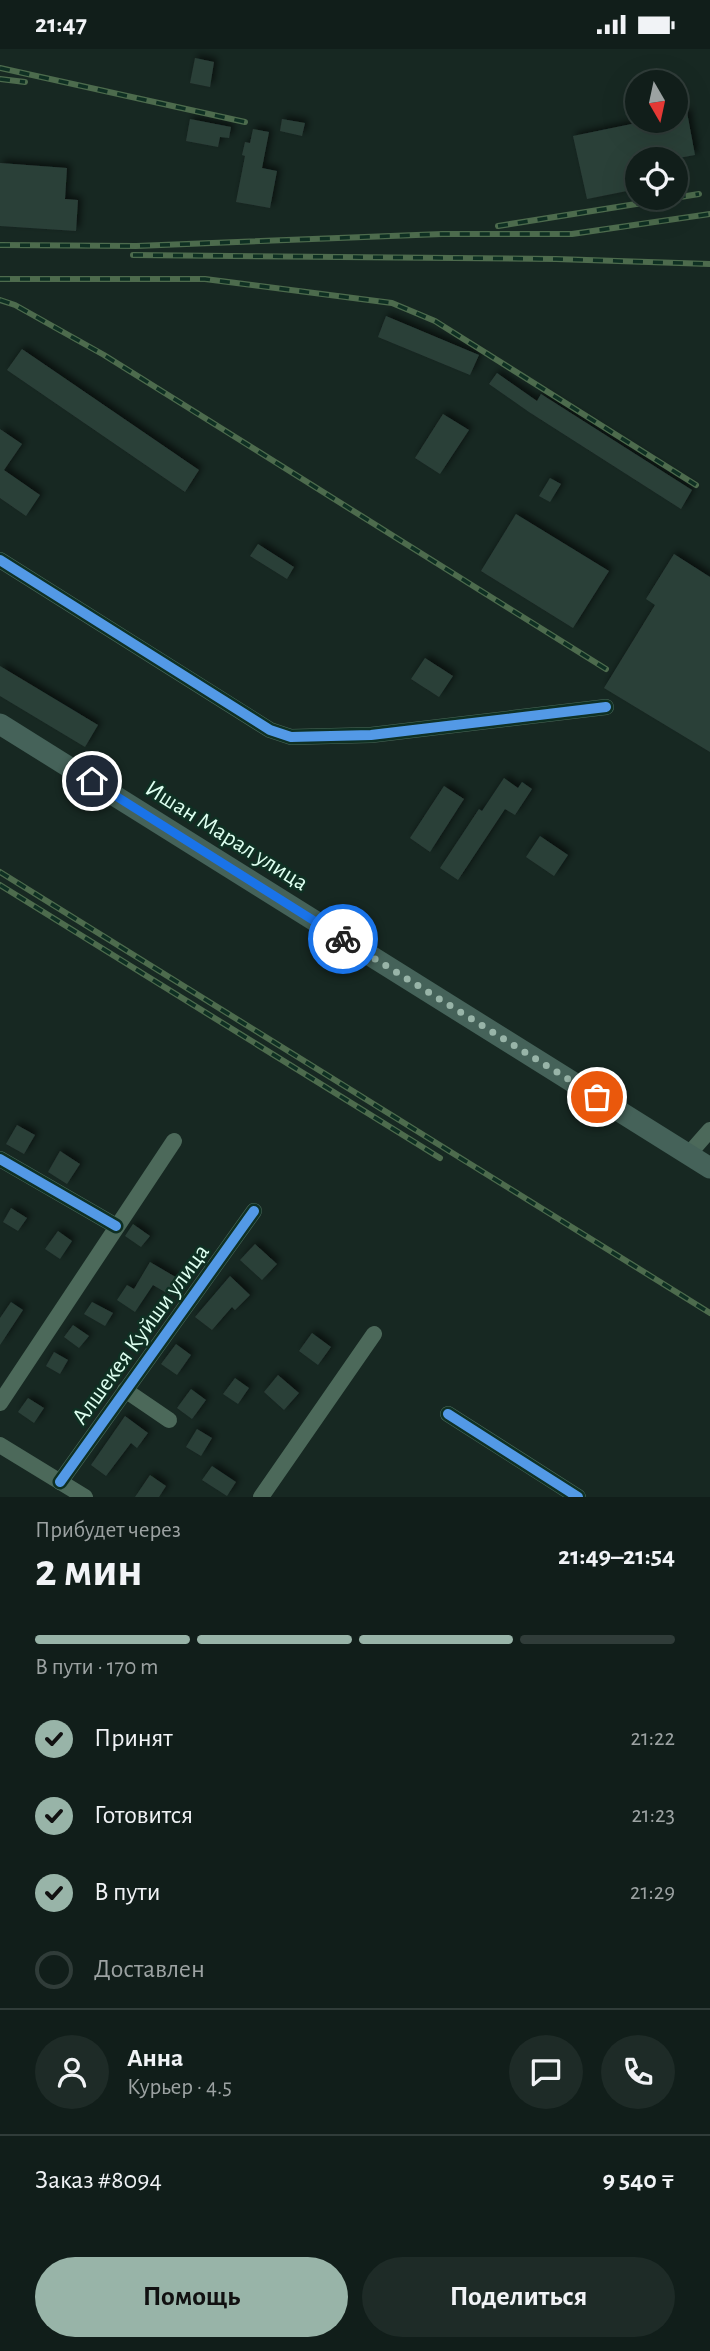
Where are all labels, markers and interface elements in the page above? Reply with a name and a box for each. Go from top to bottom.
text: 21:47 [35,11,87,37]
north arrow [625,70,688,133]
map controls [625,70,688,210]
button: locate [625,147,688,210]
pin [62,751,122,811]
icon: home [73,762,111,800]
street label: Ишан Марал улица [141,776,312,896]
courier [308,904,378,974]
icon: bike [324,920,362,958]
pin [567,1067,627,1127]
icon: bag [578,1078,616,1116]
street label: Алшекея Куйши улица [68,1240,214,1429]
text: Прибудет через [35,1519,181,1542]
text: 21:49–21:54 [558,1543,675,1569]
text: 2 мин [35,1548,143,1594]
text: В пути · 170 m [35,1656,159,1679]
icon: check [35,1720,73,1758]
text: Принят [94,1725,173,1751]
text: 21:22 [630,1727,675,1750]
icon: check [35,1797,73,1835]
text: Готовится [94,1802,193,1828]
text: 21:23 [631,1804,675,1827]
icon: check [35,1874,73,1912]
text: В пути [94,1879,160,1905]
text: 21:29 [630,1881,675,1904]
text: Доставлен [94,1956,205,1982]
button: person [35,2035,109,2109]
button: chat [509,2035,583,2109]
button: phone [601,2035,675,2109]
text: Анна [127,2045,183,2071]
text: Курьер · 4.5 [127,2076,232,2099]
text: Заказ #8094 [35,2167,162,2193]
text: 9 540 ₸ [603,2167,675,2193]
button: Помощь [35,2257,348,2337]
button: Поделиться [362,2257,675,2337]

